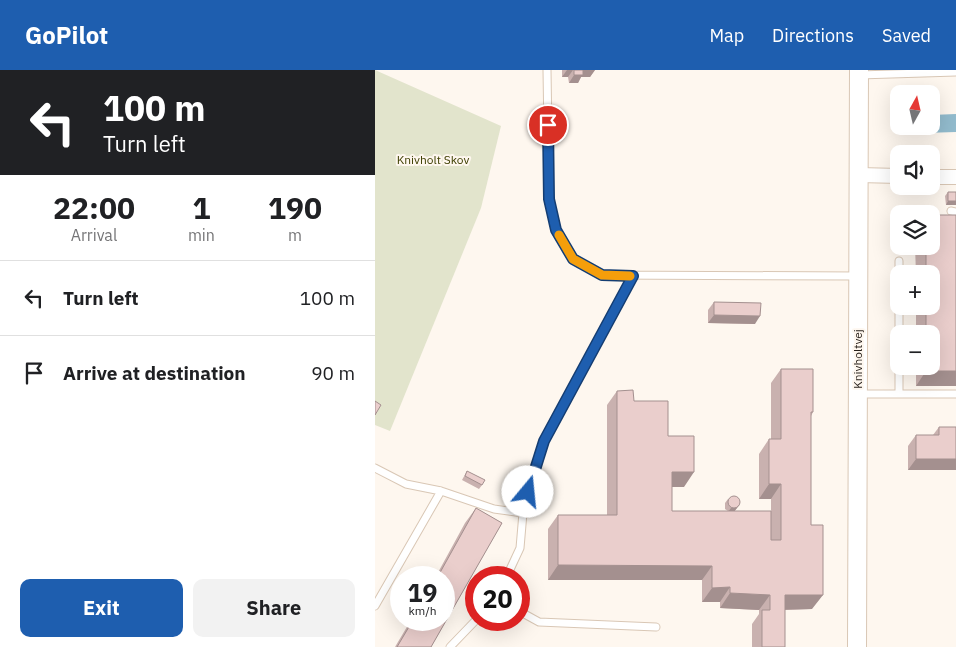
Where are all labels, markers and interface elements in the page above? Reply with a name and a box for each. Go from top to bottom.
text: GoPilot [25,19,108,51]
text: Map [709,24,744,47]
text: Directions [772,24,854,47]
text: Saved [882,24,931,47]
text: 100 m [103,85,206,131]
north arrow [890,85,940,135]
map controls [890,85,940,375]
icon: left [20,90,85,155]
pin [527,104,569,146]
icon: arrive [534,111,562,139]
text: Turn left [103,129,186,158]
button: sound [890,145,940,195]
park label: Knivholt Skov [397,152,469,167]
text: 22:00 [53,188,135,227]
text: 1 [192,188,210,227]
text: 190 [268,188,322,227]
button: layers [890,205,940,255]
text: Arrival [71,225,117,245]
text: min [188,225,215,245]
text: m [288,225,302,245]
button: + [890,265,940,315]
icon: left [20,284,48,312]
text: Turn left [63,286,139,310]
text: 100 m [300,286,355,310]
button: − [890,325,940,375]
street label: Knivholtvej [850,329,865,389]
icon: arrive [20,359,48,387]
text: Arrive at destination [63,361,246,385]
text: 90 m [311,361,355,385]
position arrow [501,465,553,517]
speed limit sign: 20 [465,566,530,631]
text: 19 [407,576,438,609]
button: Exit [20,579,183,637]
button: Share [193,579,355,637]
text: km/h [408,603,437,618]

